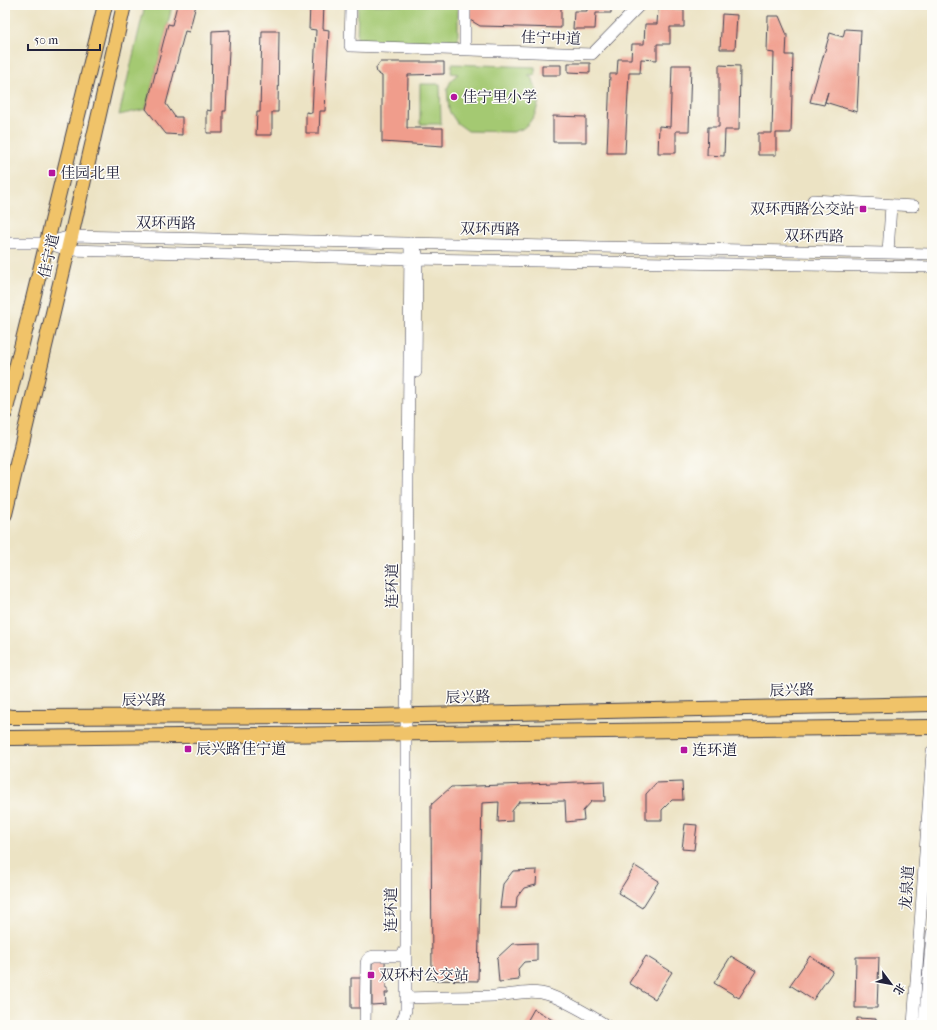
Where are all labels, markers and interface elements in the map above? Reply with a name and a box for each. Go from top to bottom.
scale bar [28,26,100,52]
street label: 佳宁中道 [521,28,581,48]
text: 50 m [34,33,58,47]
place label: 佳宁里小学 [462,88,537,106]
marker: 佳宁里小学 [449,92,459,102]
place label: 佳园北里 [60,164,120,182]
marker: 佳园北里 [47,168,57,178]
place label: 双环西路公交站 [750,200,855,218]
marker: 双环西路公交站 [858,204,868,214]
street label: 双环西路 [136,213,196,233]
street label: 双环西路 [460,219,520,239]
street label: 双环西路 [784,226,844,246]
street label: 佳宁道 [35,232,63,280]
street label: 连环道 [383,563,401,609]
street label: 辰兴路 [769,681,815,699]
street label: 辰兴路 [445,688,491,706]
street label: 辰兴路 [121,691,167,709]
place label: 辰兴路佳宁道 [196,740,286,758]
place label: 连环道 [692,741,737,759]
marker: 辰兴路佳宁道 [183,744,193,754]
marker: 连环道 [679,745,689,755]
street label: 龙泉道 [896,865,918,911]
street label: 连环道 [382,887,400,933]
north arrow [871,964,911,1004]
place label: 双环村公交站 [379,966,469,984]
marker: 双环村公交站 [366,970,376,980]
text: 北 [891,981,907,997]

